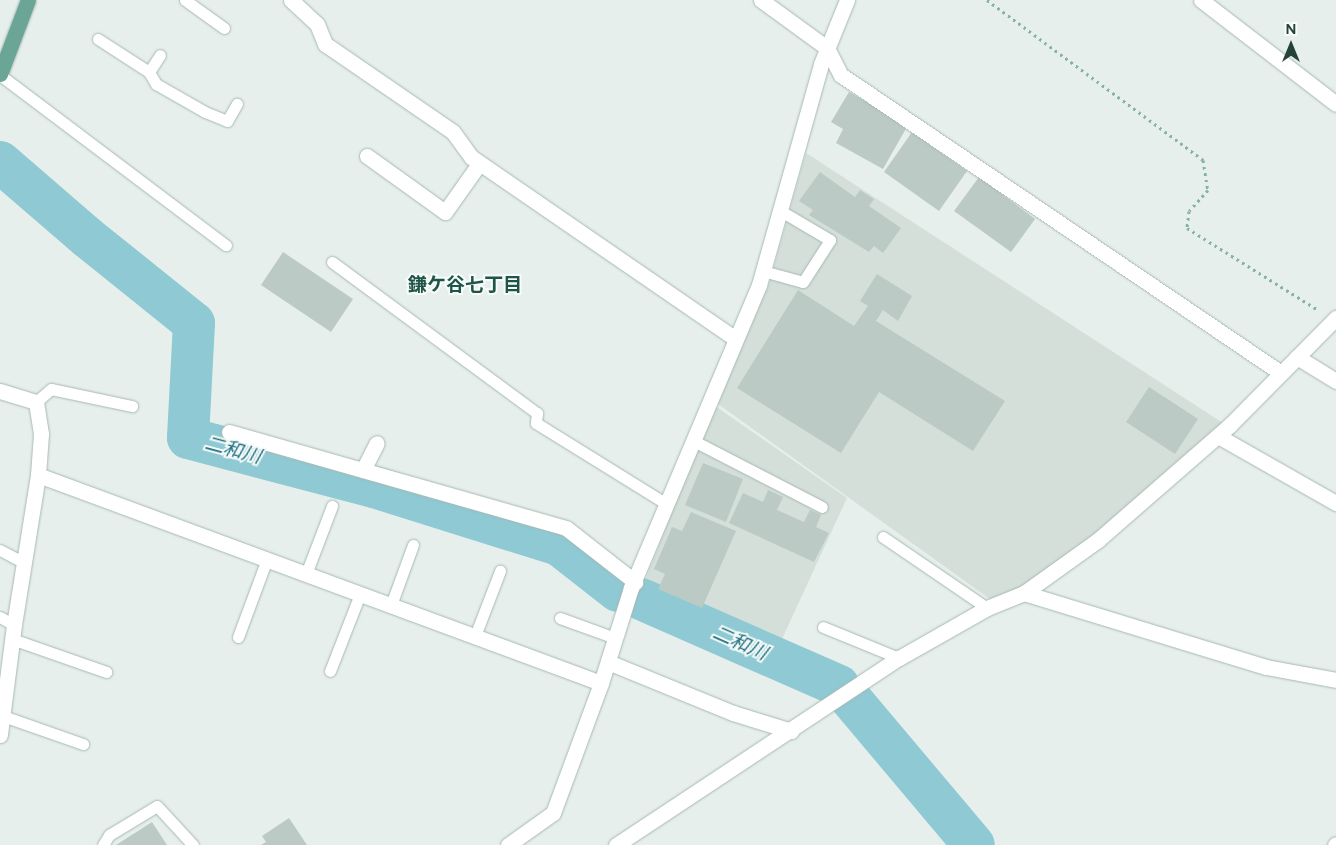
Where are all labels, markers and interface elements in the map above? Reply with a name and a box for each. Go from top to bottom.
north arrow [1266,20,1316,70]
text: N [1286,21,1296,38]
district label: 鎌ケ谷七丁目 [408,274,522,296]
water label: 二和川 [203,432,263,468]
water label: 二和川 [709,621,771,665]

